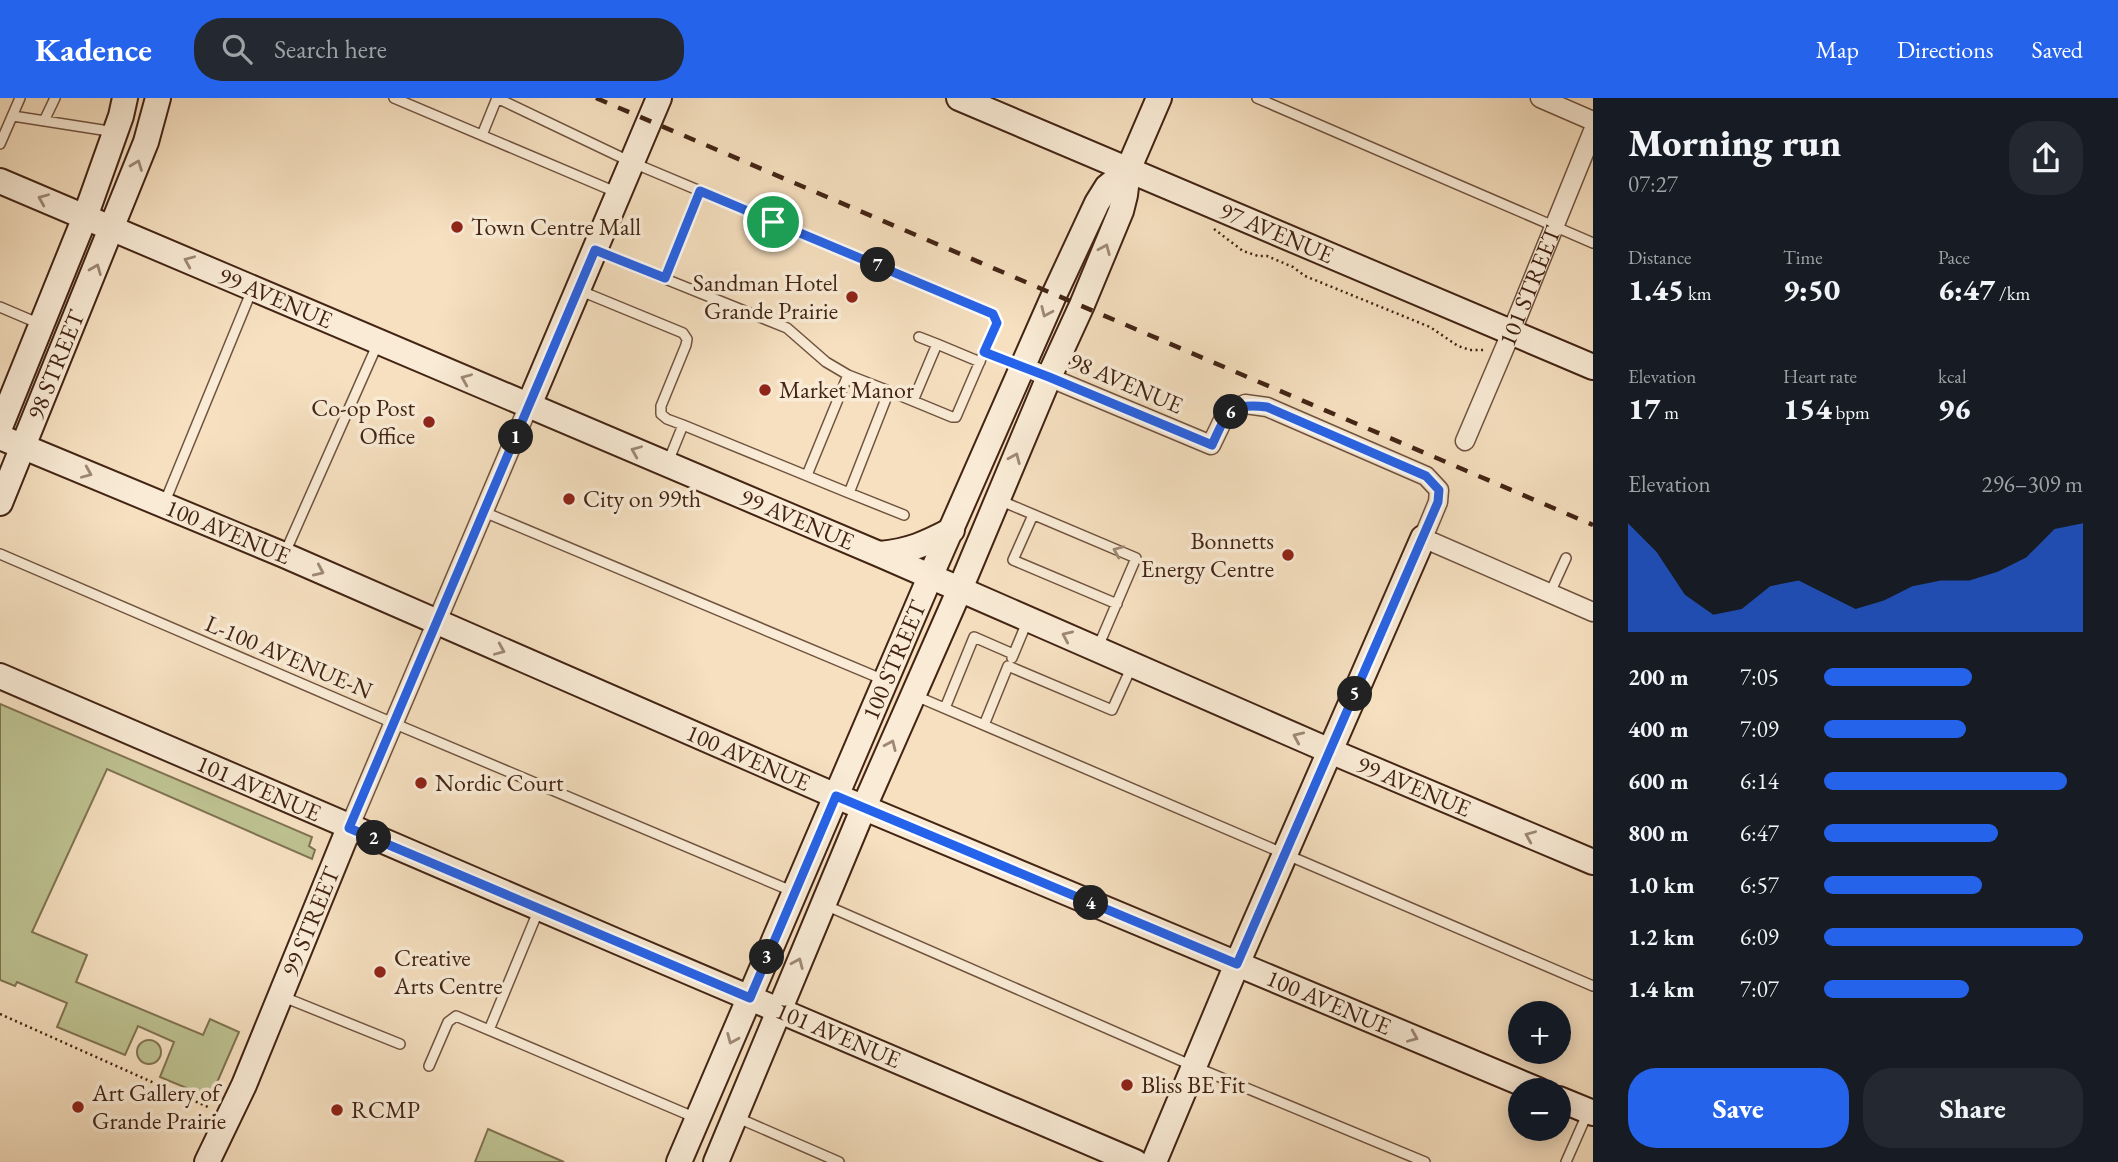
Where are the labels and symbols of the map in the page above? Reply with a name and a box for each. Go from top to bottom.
one-way arrow [129,160,143,172]
pin [743,192,803,252]
one-way arrow [37,193,50,207]
street label: 97 AVENUE [1215,194,1339,270]
place label: Town Centre Mall [471,211,641,242]
marker: Town Centre Mall [449,219,465,235]
street label: 101 STREET [1491,220,1568,351]
one-way arrow [1096,244,1110,256]
pin: 7 [860,248,896,282]
one-way arrow [184,256,196,270]
street label: 99 AVENUE [214,259,337,335]
one-way arrow [88,264,102,277]
place label: Sandman Hotel Grande Prairie [693,267,838,326]
marker: Sandman Hotel Grande Prairie [844,289,860,305]
street label: 98 STREET [19,305,92,424]
one-way arrow [1040,305,1054,318]
street label: 98 AVENUE [1064,345,1188,420]
one-way arrow [461,373,473,387]
place label: Market Manor [779,374,914,405]
marker: Market Manor [757,382,773,398]
place label: Co-op Post Office [311,392,415,451]
pin: 6 [1214,394,1248,430]
marker: Co-op Post Office [421,414,437,430]
pin: 1 [498,420,534,454]
one-way arrow [631,445,643,459]
one-way arrow [1006,453,1020,465]
one-way arrow [80,464,92,478]
street label: 99 AVENUE [736,481,859,557]
place label: City on 99th [583,483,701,514]
marker: City on 99th [561,491,577,507]
street label: 100 AVENUE [161,492,295,571]
place label: Bonnetts Energy Centre [1141,525,1274,584]
one-way arrow [1113,545,1125,559]
marker: Bonnetts Energy Centre [1280,547,1296,563]
one-way arrow [312,563,324,577]
street label: 100 STREET [855,595,933,724]
street label: L-100 AVENUE-N [201,607,378,706]
one-way arrow [1062,630,1075,644]
one-way arrow [493,641,505,655]
pin: 5 [1338,676,1372,712]
street label: 100 AVENUE [681,716,815,798]
one-way arrow [1293,731,1306,745]
one-way arrow [883,740,897,752]
street label: 101 AVENUE [192,747,326,828]
street label: 99 AVENUE [1352,748,1476,824]
place label: Nordic Court [435,767,564,798]
marker: Nordic Court [413,775,429,791]
pin: 2 [356,820,392,856]
one-way arrow [1525,830,1537,844]
street label: 99 STREET [274,861,347,981]
pin: 4 [1074,886,1108,920]
pin: 3 [750,940,784,974]
place label: Creative Arts Centre [393,942,503,1001]
one-way arrow [790,958,804,970]
street label: 100 AVENUE [1262,962,1396,1042]
marker: Creative Arts Centre [372,964,388,980]
street label: 101 AVENUE [771,995,906,1075]
one-way arrow [1406,1029,1418,1043]
one-way arrow [726,1031,740,1044]
place label: Bliss BE Fit [1141,1069,1246,1100]
place label: Art Gallery of Grande Prairie [91,1077,226,1136]
marker: Bliss BE Fit [1119,1077,1135,1093]
place label: RCMP [351,1094,420,1125]
marker: Art Gallery of Grande Prairie [70,1099,86,1115]
marker: RCMP [329,1102,345,1118]

